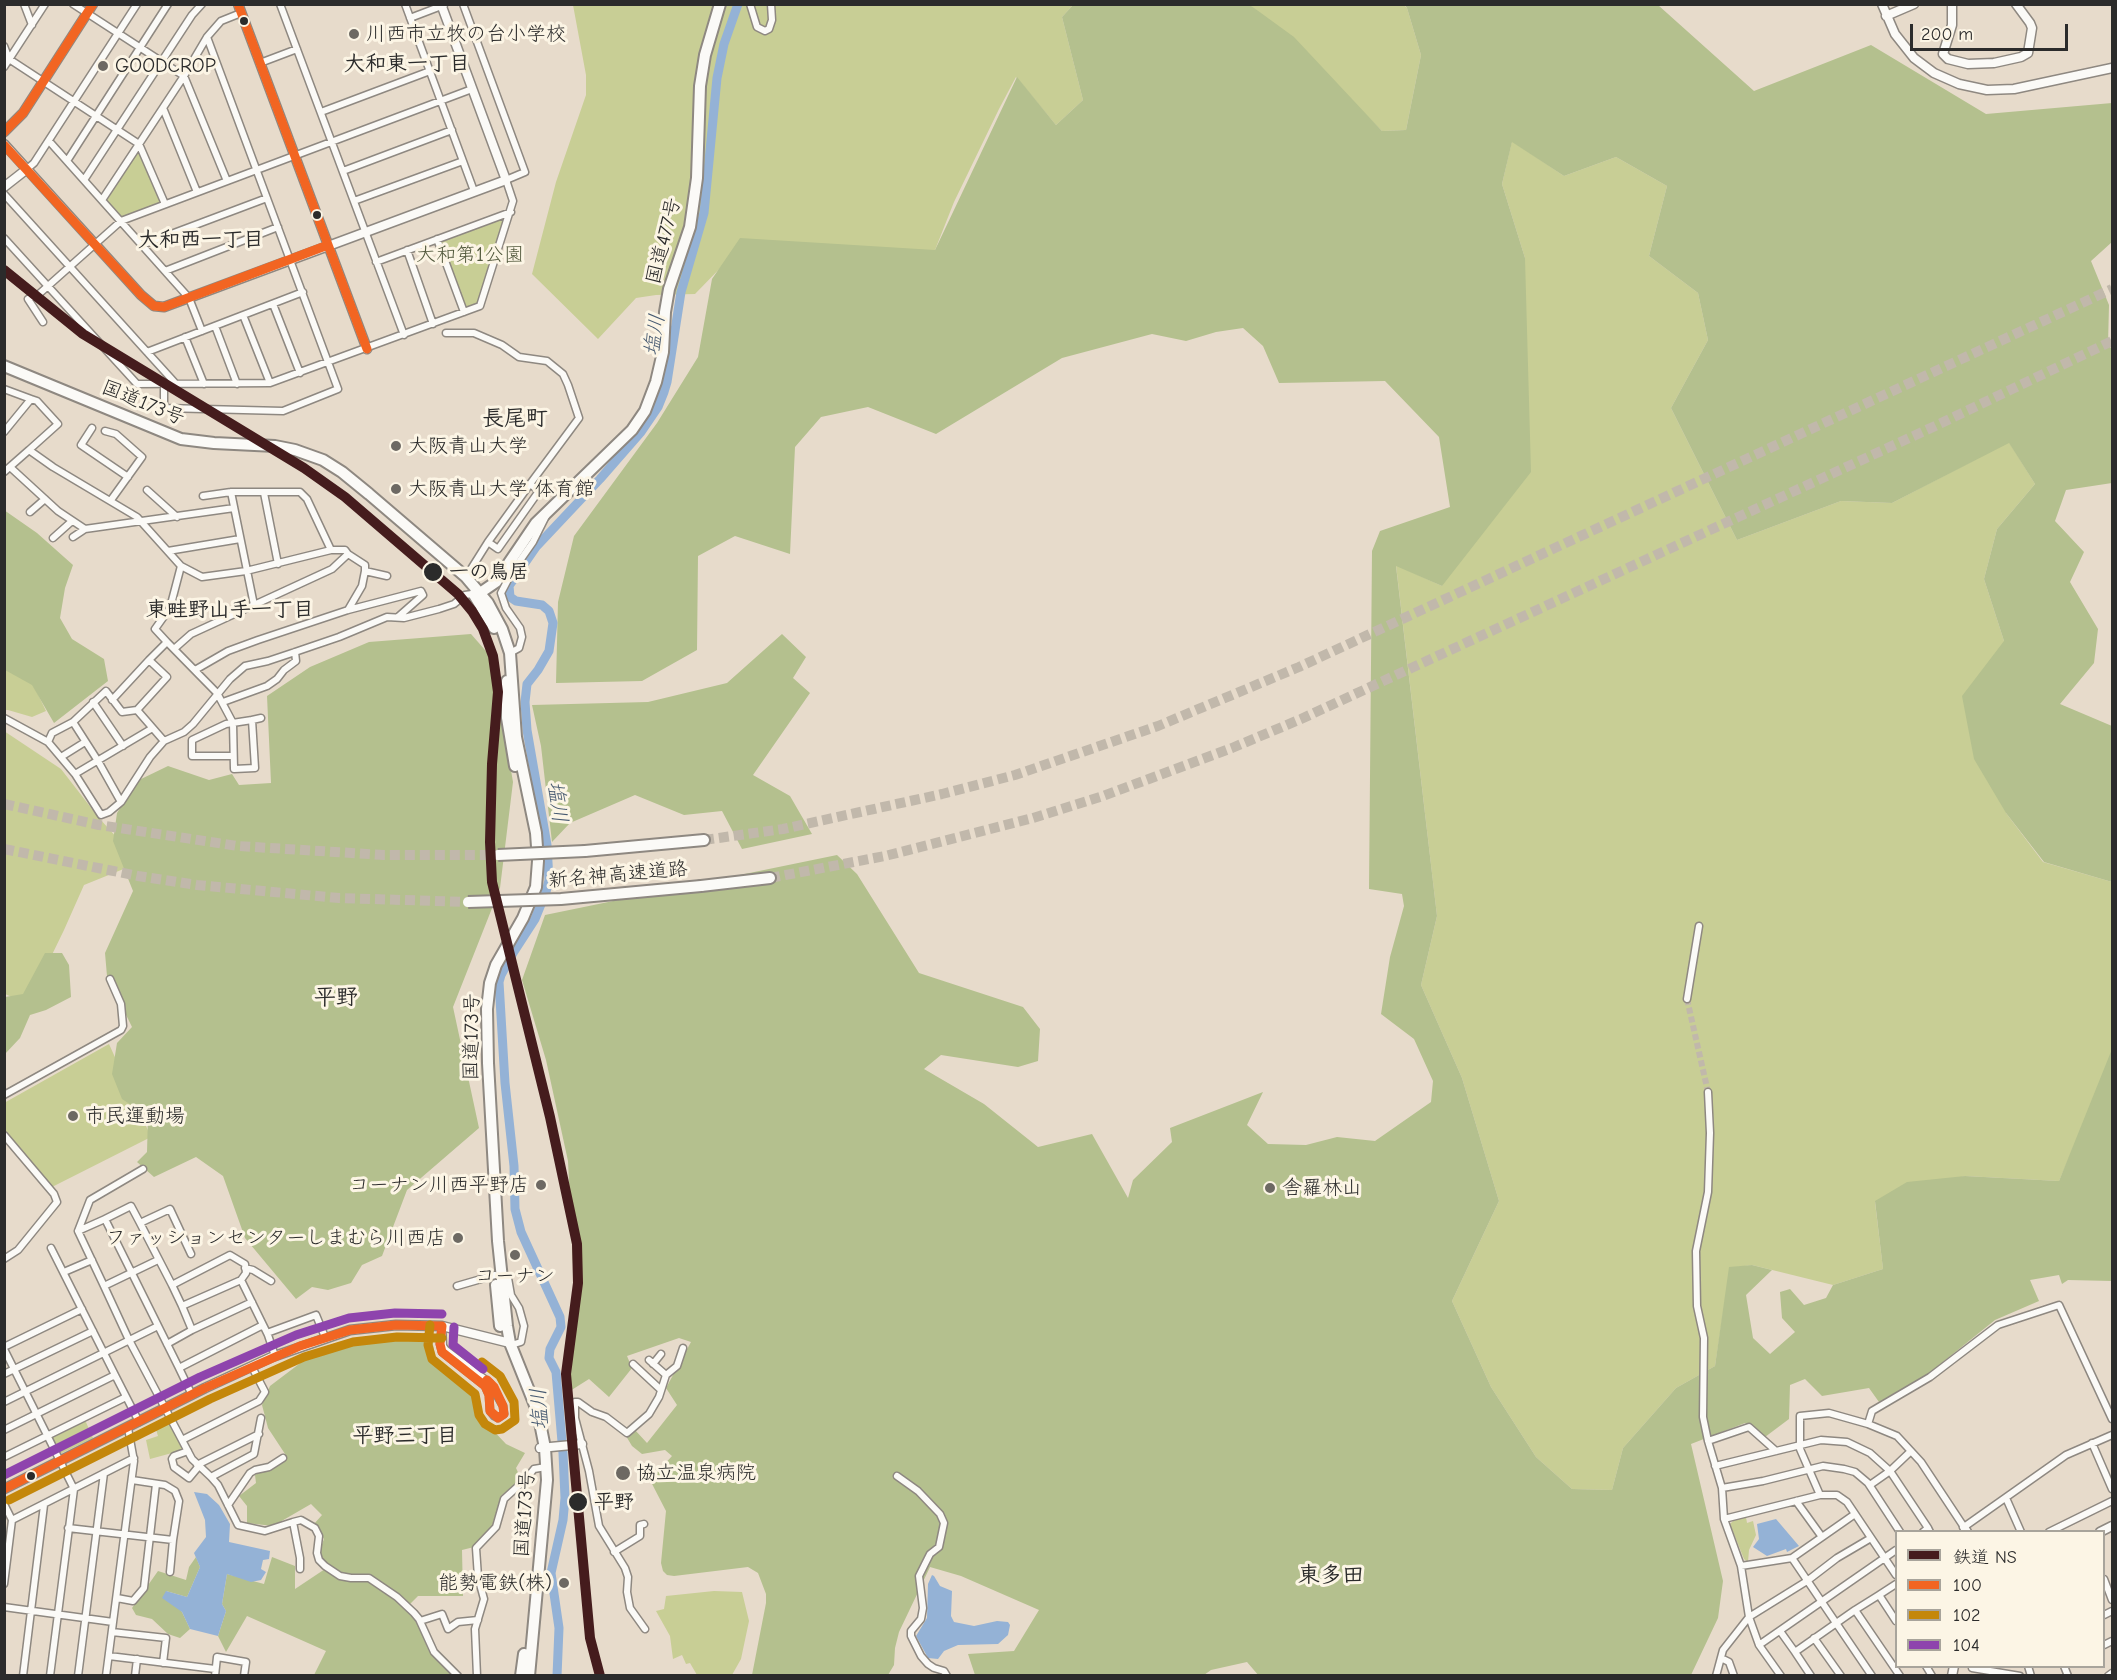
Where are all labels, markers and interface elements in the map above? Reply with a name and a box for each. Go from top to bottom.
scale bar [1913,12,2070,50]
unlabelled marker [238,15,250,27]
place label: 川西市立牧の台小学校 [366,22,566,46]
text: 200 m [1921,24,1973,45]
marker: 川西市立牧の台小学校 [347,27,361,41]
district label: 大和東一丁目 [344,51,470,77]
place label: GOODCROP [115,54,216,78]
marker: GOODCROP [96,59,110,73]
street label: 国道477号 [642,195,686,287]
unlabelled marker [311,209,323,221]
district label: 大和西一丁目 [138,227,264,253]
park label: 大和第1公園 [416,243,524,267]
water label: 塩川 [639,312,671,358]
street label: 国道173号 [98,375,188,431]
district label: 長尾町 [482,406,548,432]
place label: 大阪青山大学 [408,434,528,458]
marker: 大阪青山大学 [389,439,403,453]
place label: 大阪青山大学 体育館 [408,477,595,501]
marker: 大阪青山大学 体育館 [389,482,403,496]
place label: 一の鳥居 [449,560,529,584]
marker: 一の鳥居 [422,561,444,583]
district label: 東畦野山手一丁目 [146,597,314,623]
water label: 塩川 [542,779,572,825]
street label: 新名神高速道路 [547,857,689,893]
district label: 平野 [314,985,358,1011]
street label: 国道173号 [459,993,485,1081]
place label: 市民運動場 [85,1104,185,1128]
marker: 市民運動場 [66,1109,80,1123]
place label: コーナン川西平野店 [349,1173,529,1197]
place label: 舎羅林山 [1282,1176,1362,1200]
marker: コーナン川西平野店 [534,1178,548,1192]
marker: 舎羅林山 [1263,1181,1277,1195]
place label: ファッションセンターしまむら川西店 [106,1226,446,1250]
marker: ファッションセンターしまむら川西店 [451,1231,465,1245]
marker: コーナン [508,1248,522,1262]
place label: コーナン [475,1264,555,1288]
water label: 塩川 [526,1387,554,1431]
district label: 平野三丁目 [353,1423,457,1449]
place label: 協立温泉病院 [636,1461,756,1485]
marker: 協立温泉病院 [614,1464,632,1482]
unlabelled marker [25,1470,37,1482]
street label: 国道173号 [510,1470,540,1558]
place label: 平野 [594,1490,634,1514]
marker: 平野 [567,1491,589,1513]
legend [1895,1530,2105,1668]
text: 鉄道 NS [1953,1547,2017,1568]
district label: 東多田 [1298,1563,1364,1589]
place label: 能勢電鉄(株) [438,1571,552,1595]
text: 100 [1953,1575,1982,1596]
marker: 能勢電鉄(株) [557,1576,571,1590]
text: 102 [1953,1605,1981,1626]
text: 104 [1953,1635,1980,1656]

